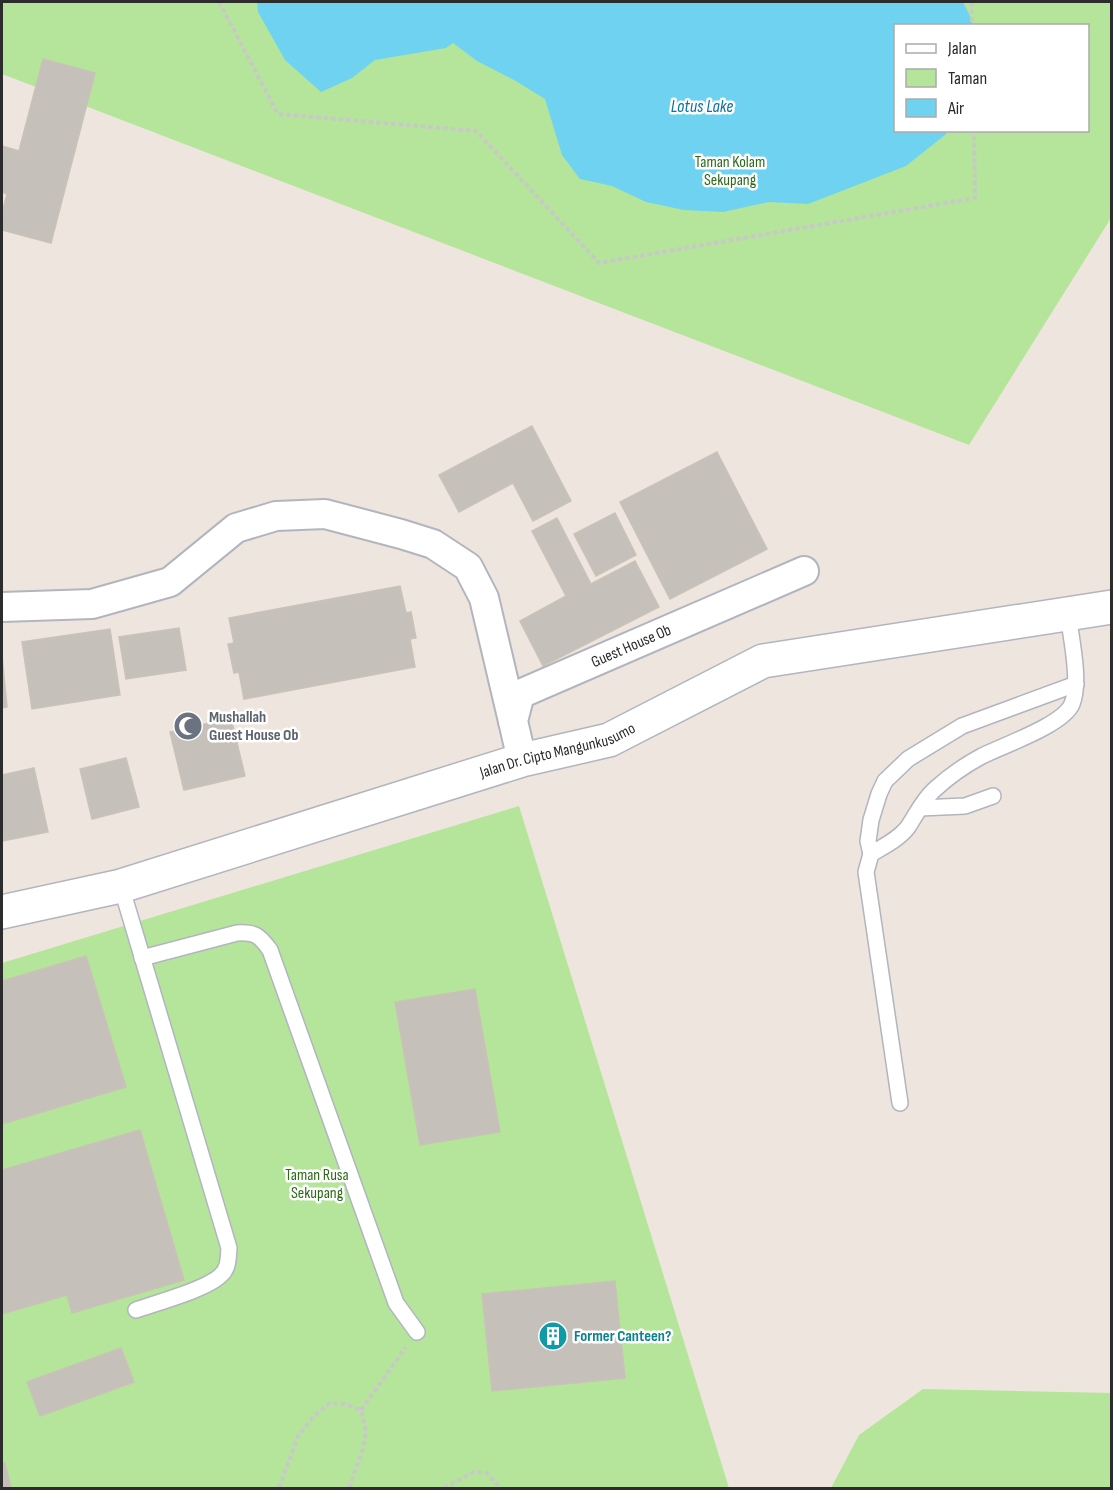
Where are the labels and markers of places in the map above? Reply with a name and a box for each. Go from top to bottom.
place label: Mushallah Guest House Ob [209,708,298,745]
mosque icon: Mushallah Guest House Ob [172,710,204,742]
building icon: Former Canteen? [537,1320,569,1352]
place label: Former Canteen? [574,1327,671,1346]

